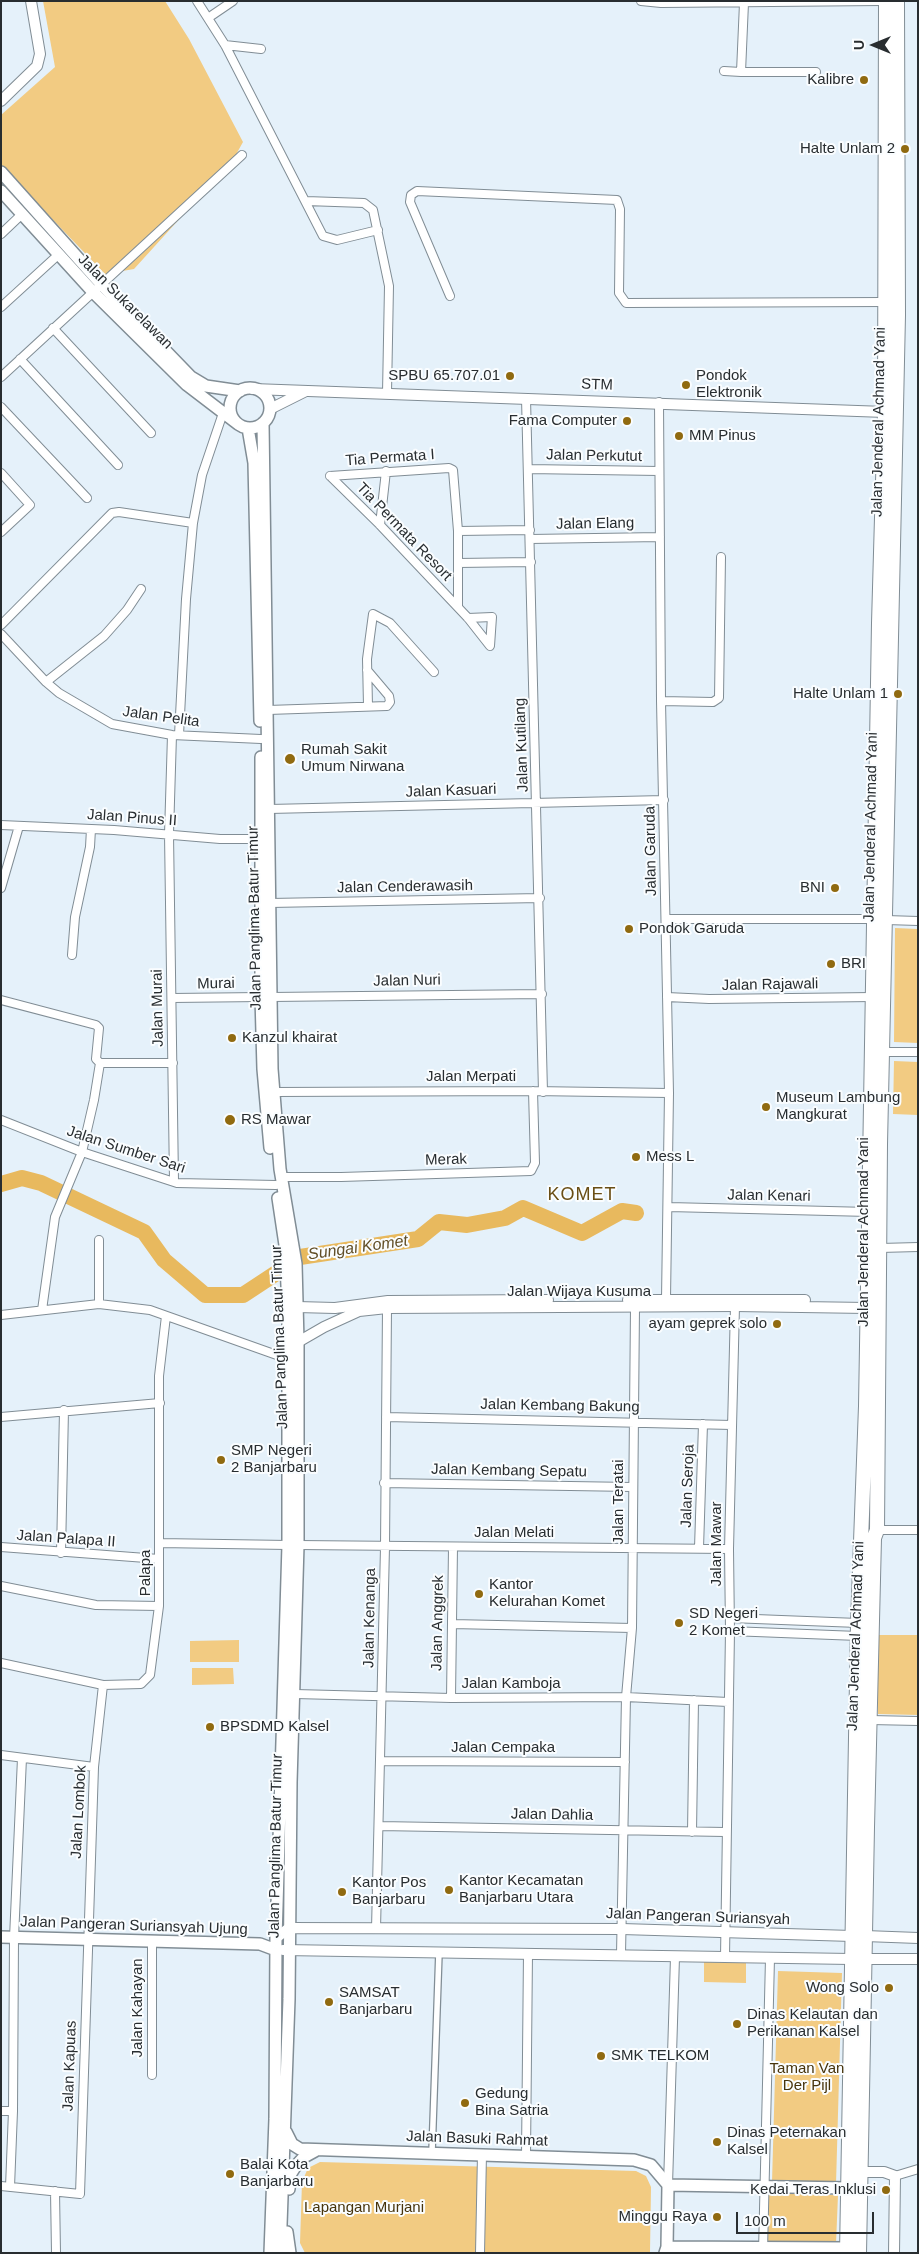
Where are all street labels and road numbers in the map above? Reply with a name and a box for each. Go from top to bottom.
street label: Jalan Sukarelawan [74,251,176,353]
street label: Jalan Jenderal Achmad Yani [868,327,890,517]
street label: STM [581,375,613,395]
street label: Tia Permata I [345,446,435,470]
street label: Jalan Perkutut [546,446,642,466]
street label: Tia Permata Resort [353,479,455,585]
street label: Jalan Elang [556,514,634,534]
street label: Jalan Kutilang [511,698,533,792]
street label: Jalan Pelita [121,703,201,731]
street label: Jalan Jenderal Achmad Yani [860,732,882,922]
street label: Jalan Kasuari [405,780,497,802]
street label: Jalan Pinus II [86,806,178,830]
street label: Jalan Garuda [641,806,661,896]
street label: Jalan Panglima Batur Timur [244,826,266,1010]
street label: Jalan Cenderawasih [337,877,473,897]
street label: Jalan Murai [148,969,168,1047]
street label: Jalan Nuri [373,971,441,991]
street label: Murai [197,975,235,993]
street label: Jalan Rajawali [721,975,819,995]
street label: Jalan Merpati [426,1068,516,1086]
street label: Jalan Sumber Sari [65,1122,187,1178]
street label: Jalan Jenderal Achmad Yani [855,1137,873,1327]
street label: Merak [425,1150,467,1170]
street label: Jalan Kenari [727,1186,811,1206]
street label: Jalan Panglima Batur Timur [268,1244,292,1430]
street label: Jalan Wijaya Kusuma [507,1283,651,1301]
street label: Jalan Kembang Bakung [480,1396,640,1416]
street label: Jalan Seroja [678,1444,698,1528]
street label: Jalan Teratai [610,1459,628,1545]
street label: Jalan Kembang Sepatu [431,1461,587,1481]
street label: Jalan Mawar [708,1501,726,1587]
street label: Jalan Melati [474,1524,554,1542]
street label: Jalan Palapa II [16,1527,116,1551]
street label: Jalan Jenderal Achmad Yani [844,1541,868,1731]
street label: Palapa [137,1550,155,1596]
street label: Jalan Kenanga [360,1568,380,1668]
street label: Jalan Anggrek [428,1575,448,1671]
street label: Jalan Kamboja [461,1675,561,1693]
street label: Jalan Cempaka [451,1739,555,1757]
street label: Jalan Panglima Batur Timur [265,1754,287,1938]
street label: Jalan Lombok [68,1765,90,1859]
street label: Jalan Dahlia [511,1805,593,1825]
street label: Jalan Pangeran Suriansyah [606,1905,790,1929]
street label: Jalan Pangeran Suriansyah Ujung [20,1913,248,1939]
street label: Jalan Kahayan [129,1958,147,2058]
street label: Jalan Kapuas [59,2020,81,2112]
street label: Jalan Basuki Rahmat [406,2128,548,2150]

